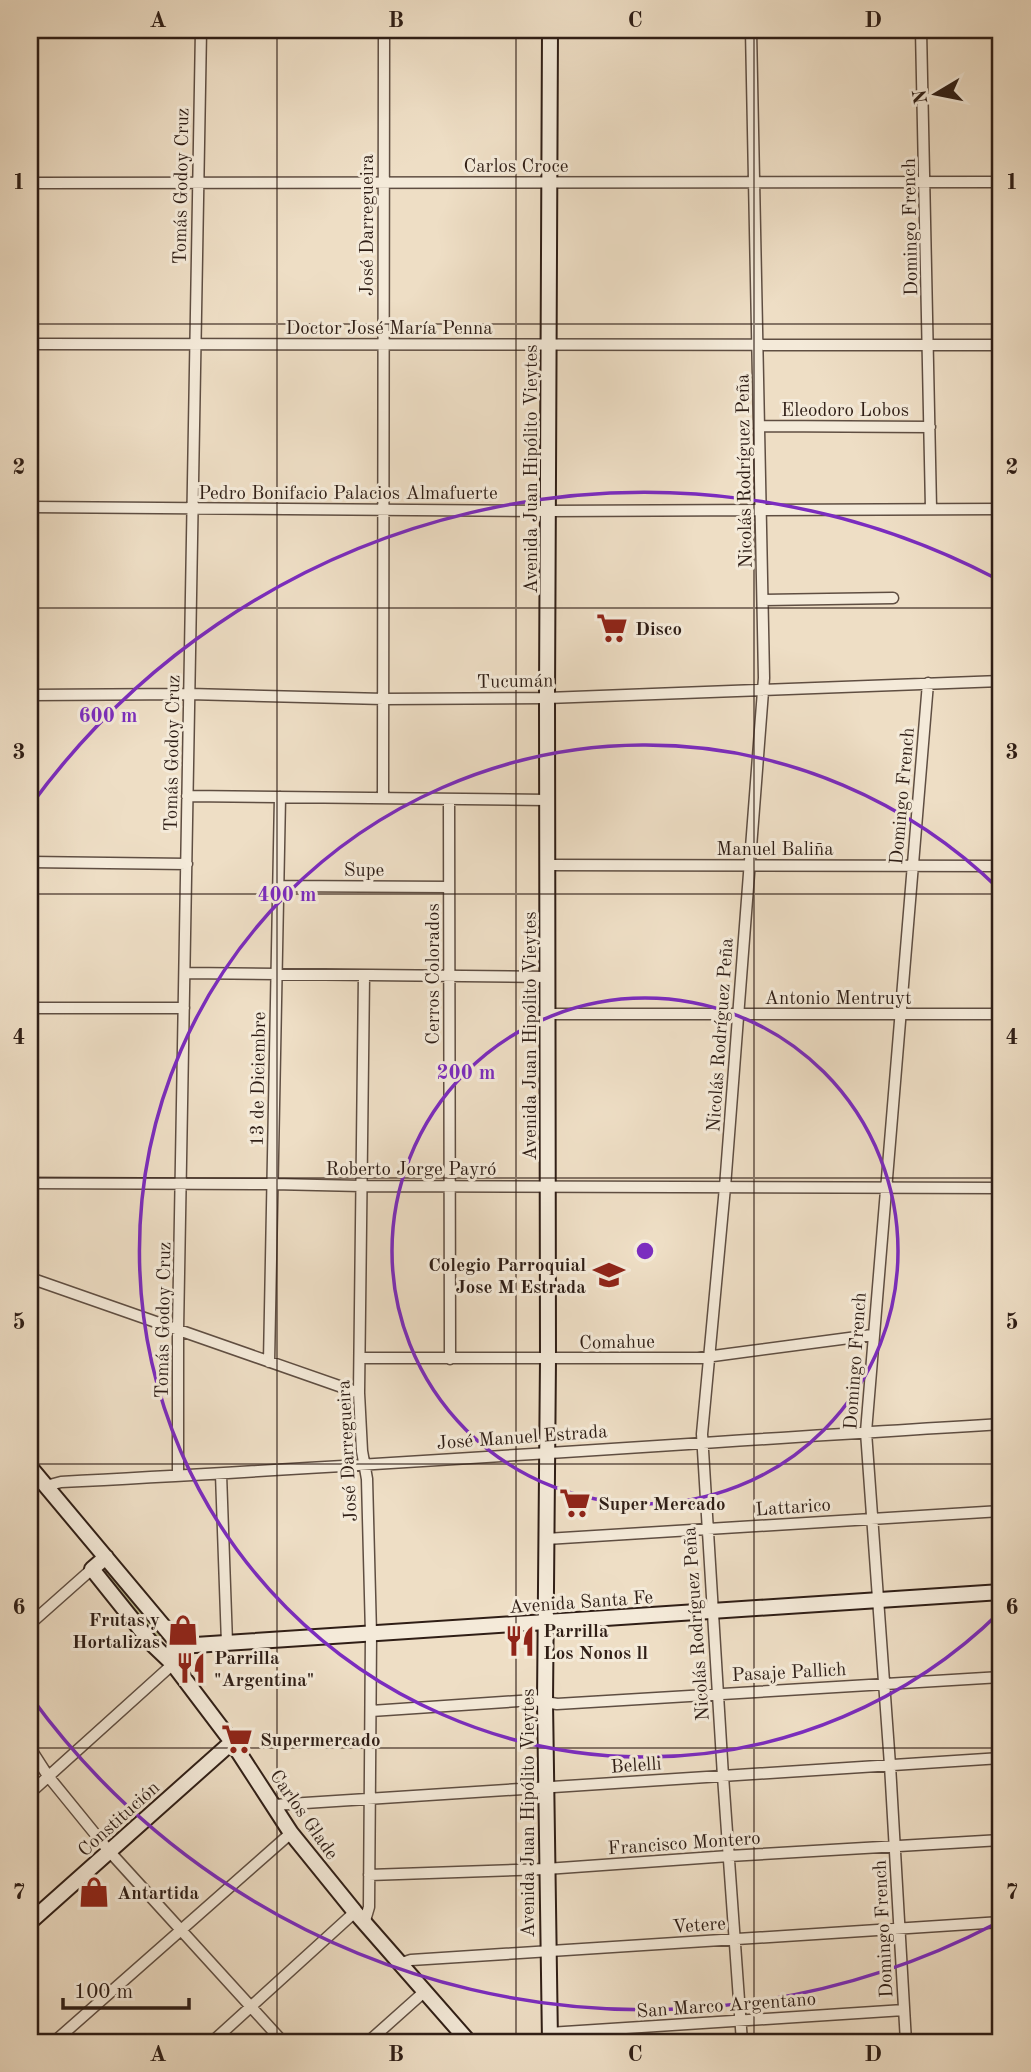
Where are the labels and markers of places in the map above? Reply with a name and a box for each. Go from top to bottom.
supermarket icon: Disco [595,611,629,645]
place label: Disco [635,621,682,640]
centre of rings [633,1239,657,1263]
place label: Colegio Parroquial Jose M Estrada [428,1257,586,1298]
school or university icon: Colegio Parroquial Jose M Estrada [592,1258,626,1292]
supermarket icon: Super Mercado [558,1486,592,1520]
place label: Super Mercado [598,1496,726,1515]
place label: Frutas y Hortalizas [72,1612,160,1653]
shop icon: Frutas y Hortalizas [166,1613,200,1647]
place label: Parrilla Los Nonos ll [543,1623,648,1664]
restaurant icon: Parrilla Los Nonos ll [503,1624,537,1658]
place label: Parrilla "Argentina" [214,1650,314,1691]
restaurant icon: Parrilla "Argentina" [174,1651,208,1685]
supermarket icon: Supermercado [220,1722,254,1756]
place label: Supermercado [260,1732,381,1751]
shop icon: Antartida [77,1875,111,1909]
place label: Antartida [117,1885,199,1904]

